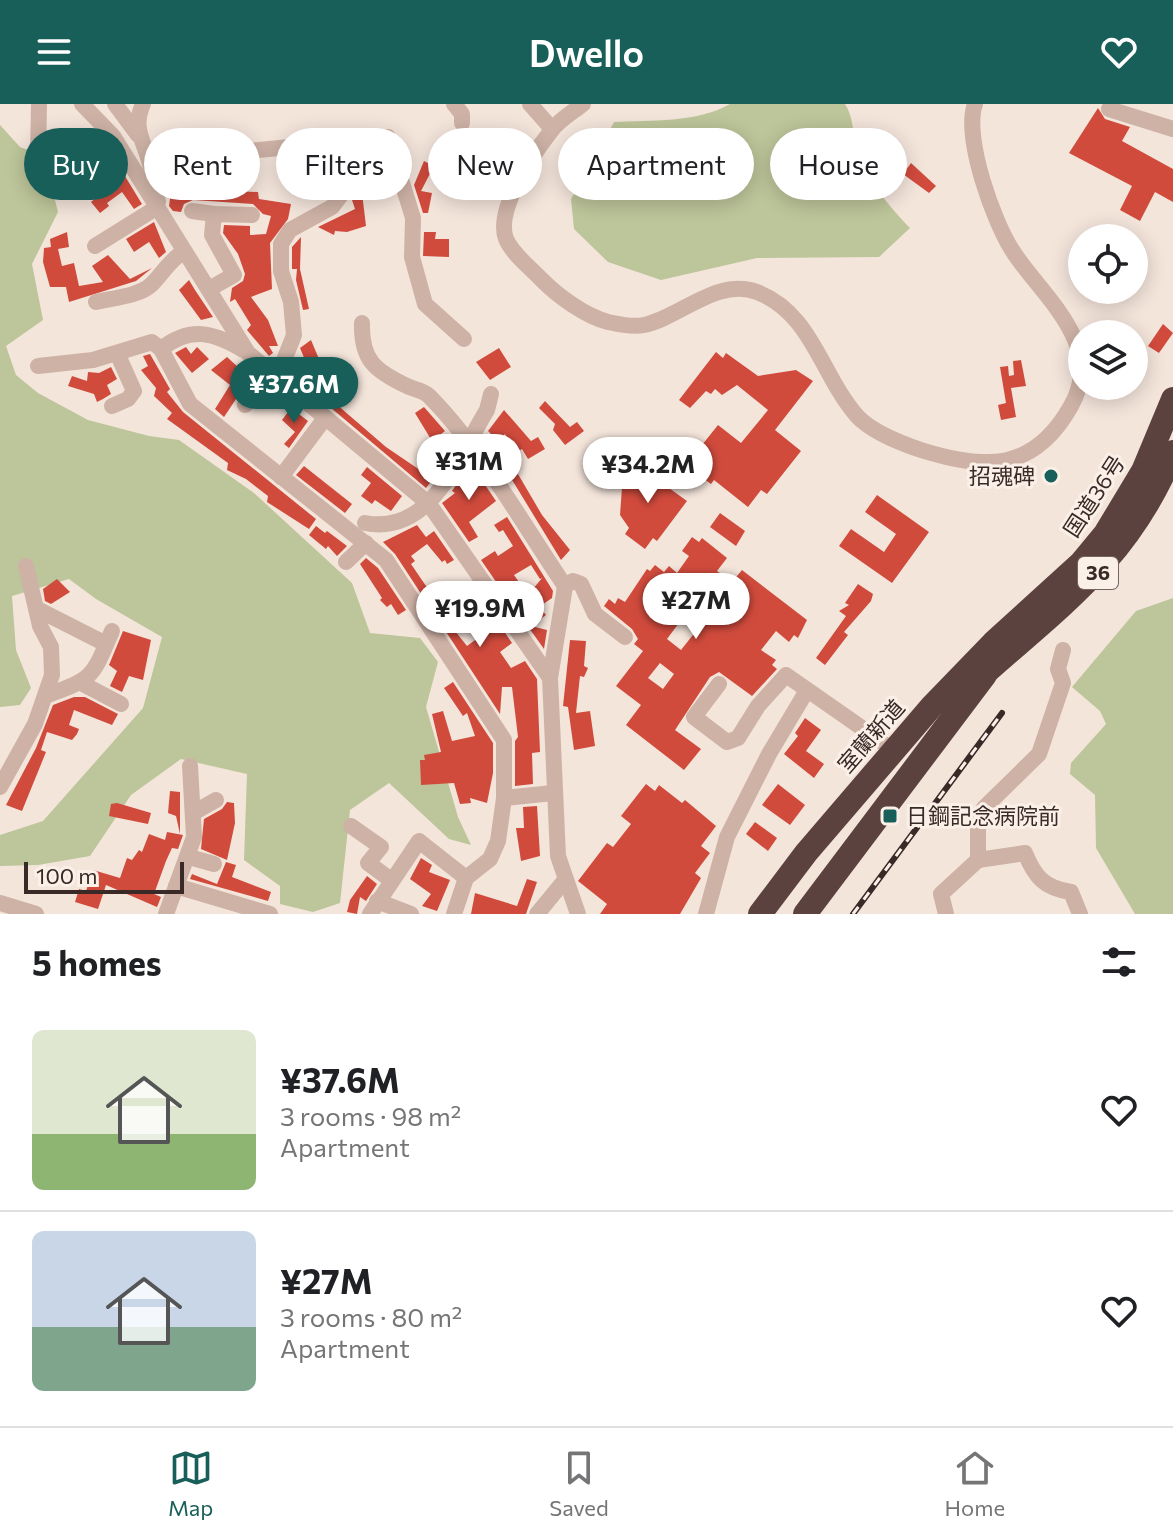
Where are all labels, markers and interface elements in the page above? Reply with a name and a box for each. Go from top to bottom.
icon: menu [32,30,76,74]
text: Dwello [529,30,644,74]
icon: heart [1097,30,1141,74]
chip: Buy [24,128,128,200]
chip: Rent [144,128,260,200]
chip: Filters [276,128,412,200]
chip: New [428,128,542,200]
chip: Apartment [558,128,754,200]
chip: House [770,128,907,200]
map controls [1068,224,1148,400]
button: locate [1068,224,1148,304]
button: layers [1068,320,1148,400]
pin: ¥37.6M [229,357,359,425]
text: ¥37.6M [248,367,340,398]
pin: ¥31M [422,434,516,502]
pin: ¥34.2M [583,437,713,505]
text: ¥31M [435,444,503,475]
text: ¥34.2M [601,447,695,478]
street label: 国道36号 [1057,450,1130,542]
place label: 招魂碑 [969,462,1035,489]
marker: 招魂碑 [1042,467,1060,485]
road number: 36 [1078,557,1118,589]
pin: ¥27M [649,573,743,641]
pin: ¥19.9M [415,581,545,649]
text: ¥27M [661,583,731,614]
text: ¥19.9M [434,591,526,622]
street label: 室蘭新道 [832,694,910,778]
place label: 日鋼記念病院前 [906,802,1060,829]
marker: 日鋼記念病院前 [881,807,899,825]
scale bar [24,858,184,894]
text: 100 m [36,862,98,889]
icon: filters [1097,940,1141,984]
text: 5 homes [32,941,162,983]
text: ¥37.6M [280,1058,400,1100]
icon: home [96,1062,192,1158]
icon: heart [1097,1088,1141,1132]
text: 3 rooms · 98 m² [280,1100,461,1131]
text: Apartment [280,1131,410,1162]
text: ¥27M [280,1259,372,1301]
icon: home [96,1263,192,1359]
icon: heart [1097,1289,1141,1333]
text: 3 rooms · 80 m² [280,1301,462,1332]
text: Apartment [280,1332,410,1363]
tab: Map [168,1446,213,1521]
tab: Saved [549,1446,609,1521]
tab: Home [945,1446,1005,1521]

